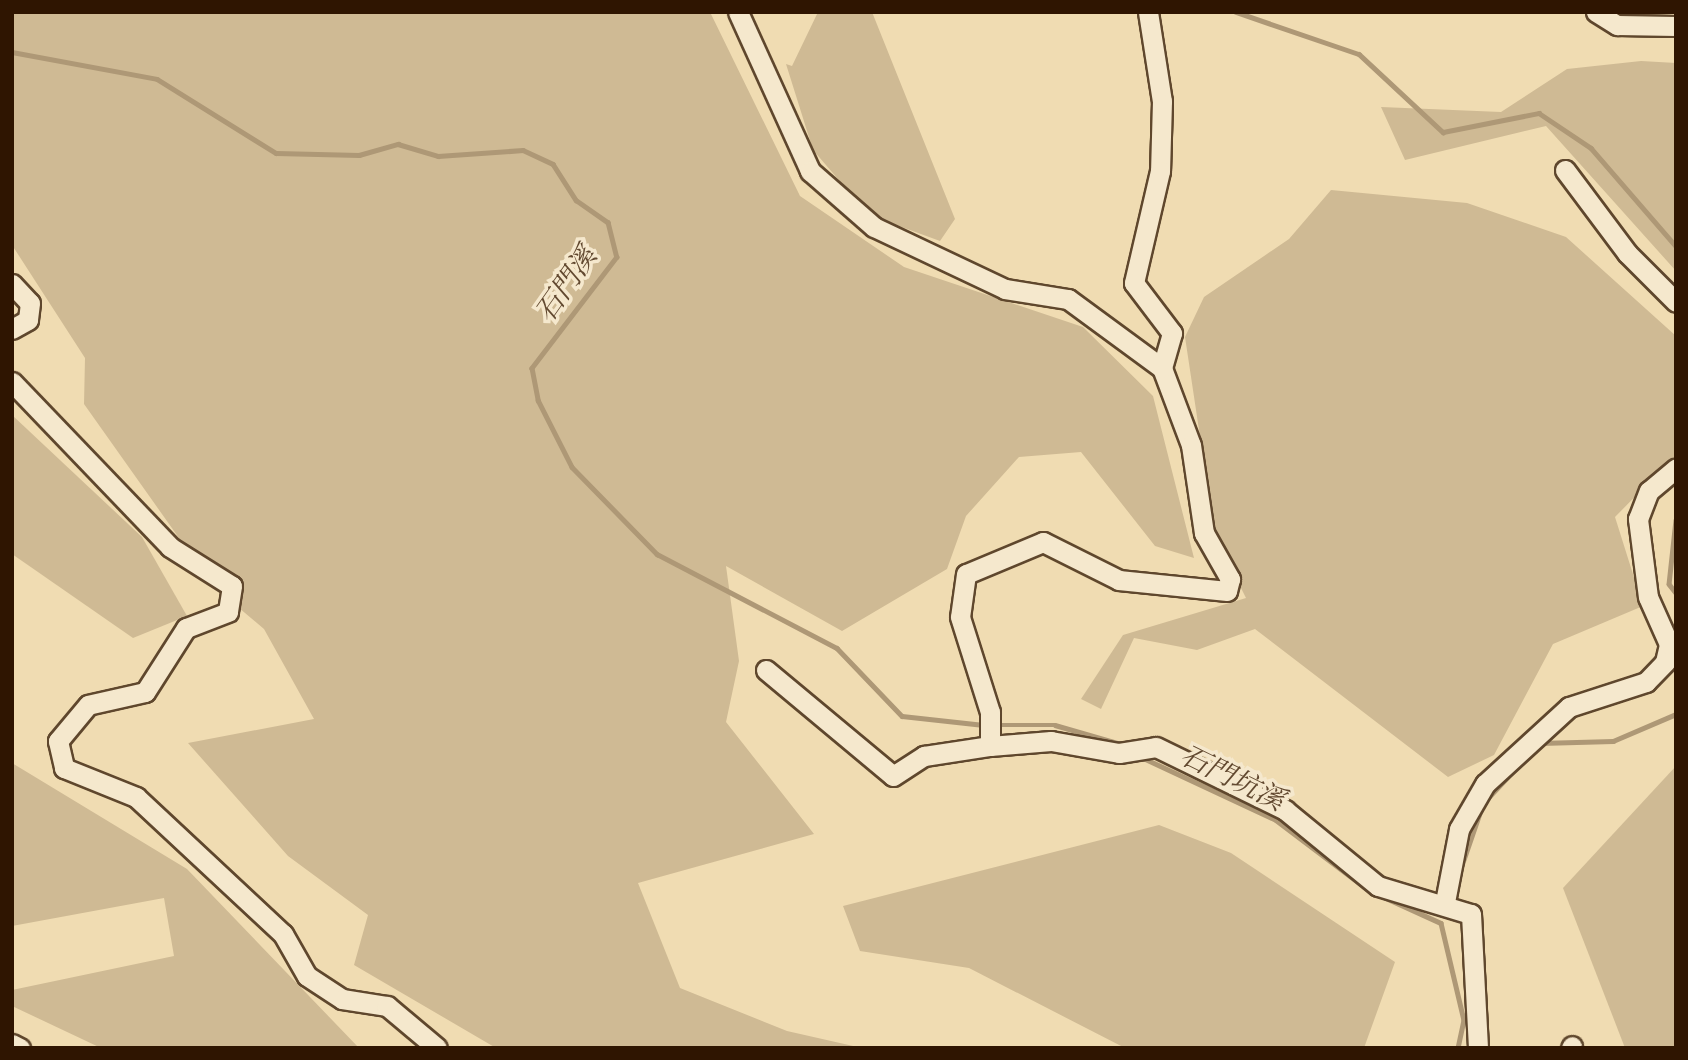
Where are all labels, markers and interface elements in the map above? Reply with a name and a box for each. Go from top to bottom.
water label: 石門溪 [529,241,605,329]
water label: 石門坑溪 [1174,739,1290,819]

